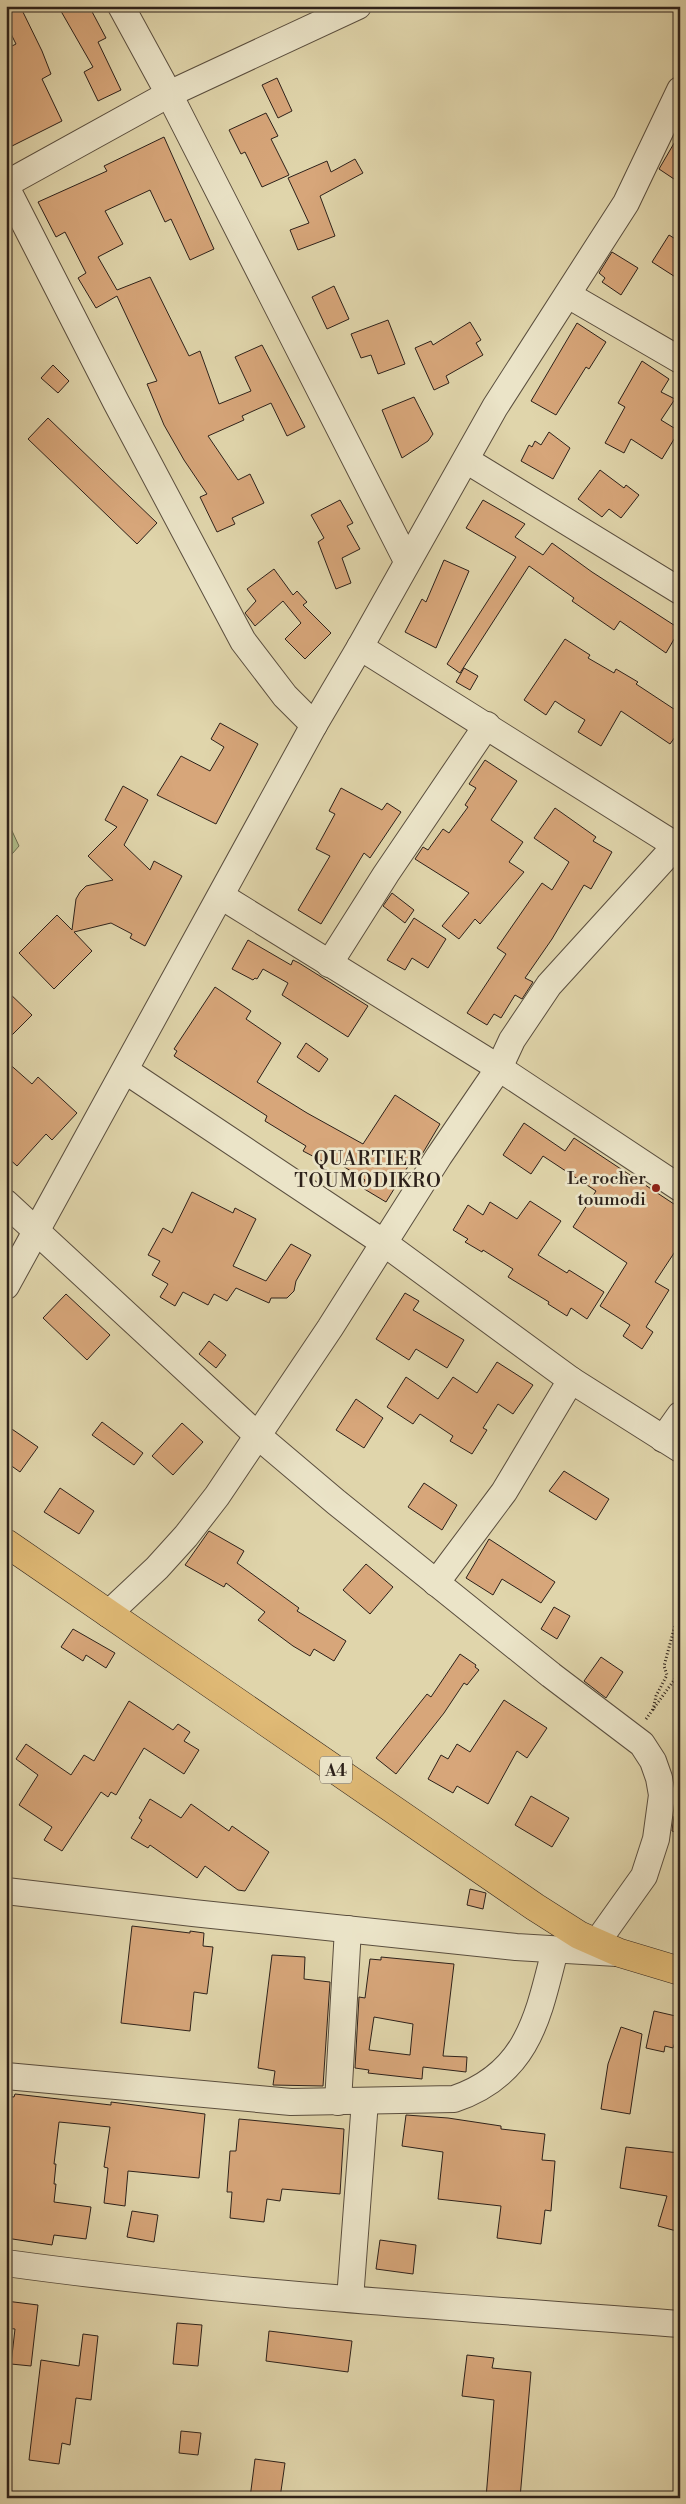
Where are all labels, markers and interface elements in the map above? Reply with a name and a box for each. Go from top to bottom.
district label: QUARTIER TOUMODIKRO [294,1147,442,1193]
place label: Le rocher toumodi [567,1167,646,1211]
marker: Le rocher toumodi [650,1182,662,1194]
road number: A4 [320,1756,352,1784]

